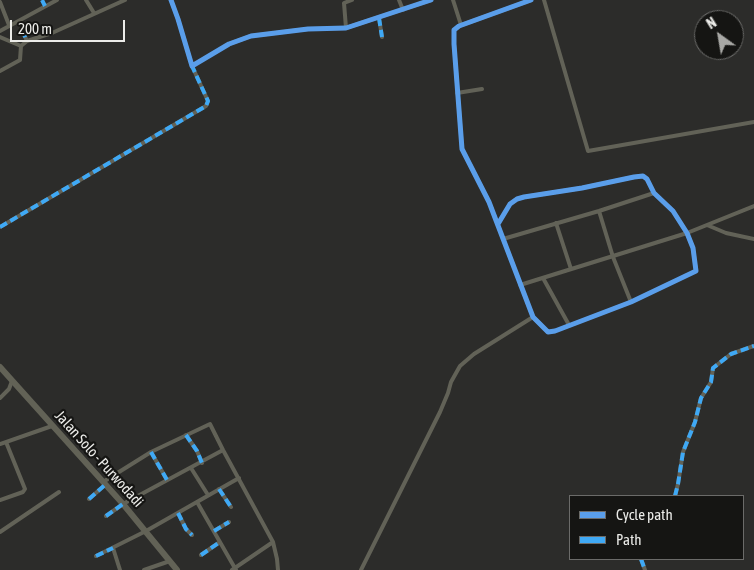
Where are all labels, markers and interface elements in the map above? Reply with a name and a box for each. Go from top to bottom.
scale bar [12,10,128,42]
north arrow [694,10,744,60]
text: N [704,14,719,32]
text: 200 m [18,20,52,37]
street label: Jalan Solo - Purwodadi [51,407,147,511]
legend [569,495,744,560]
text: Cycle path [616,506,673,523]
text: Path [616,531,642,548]

